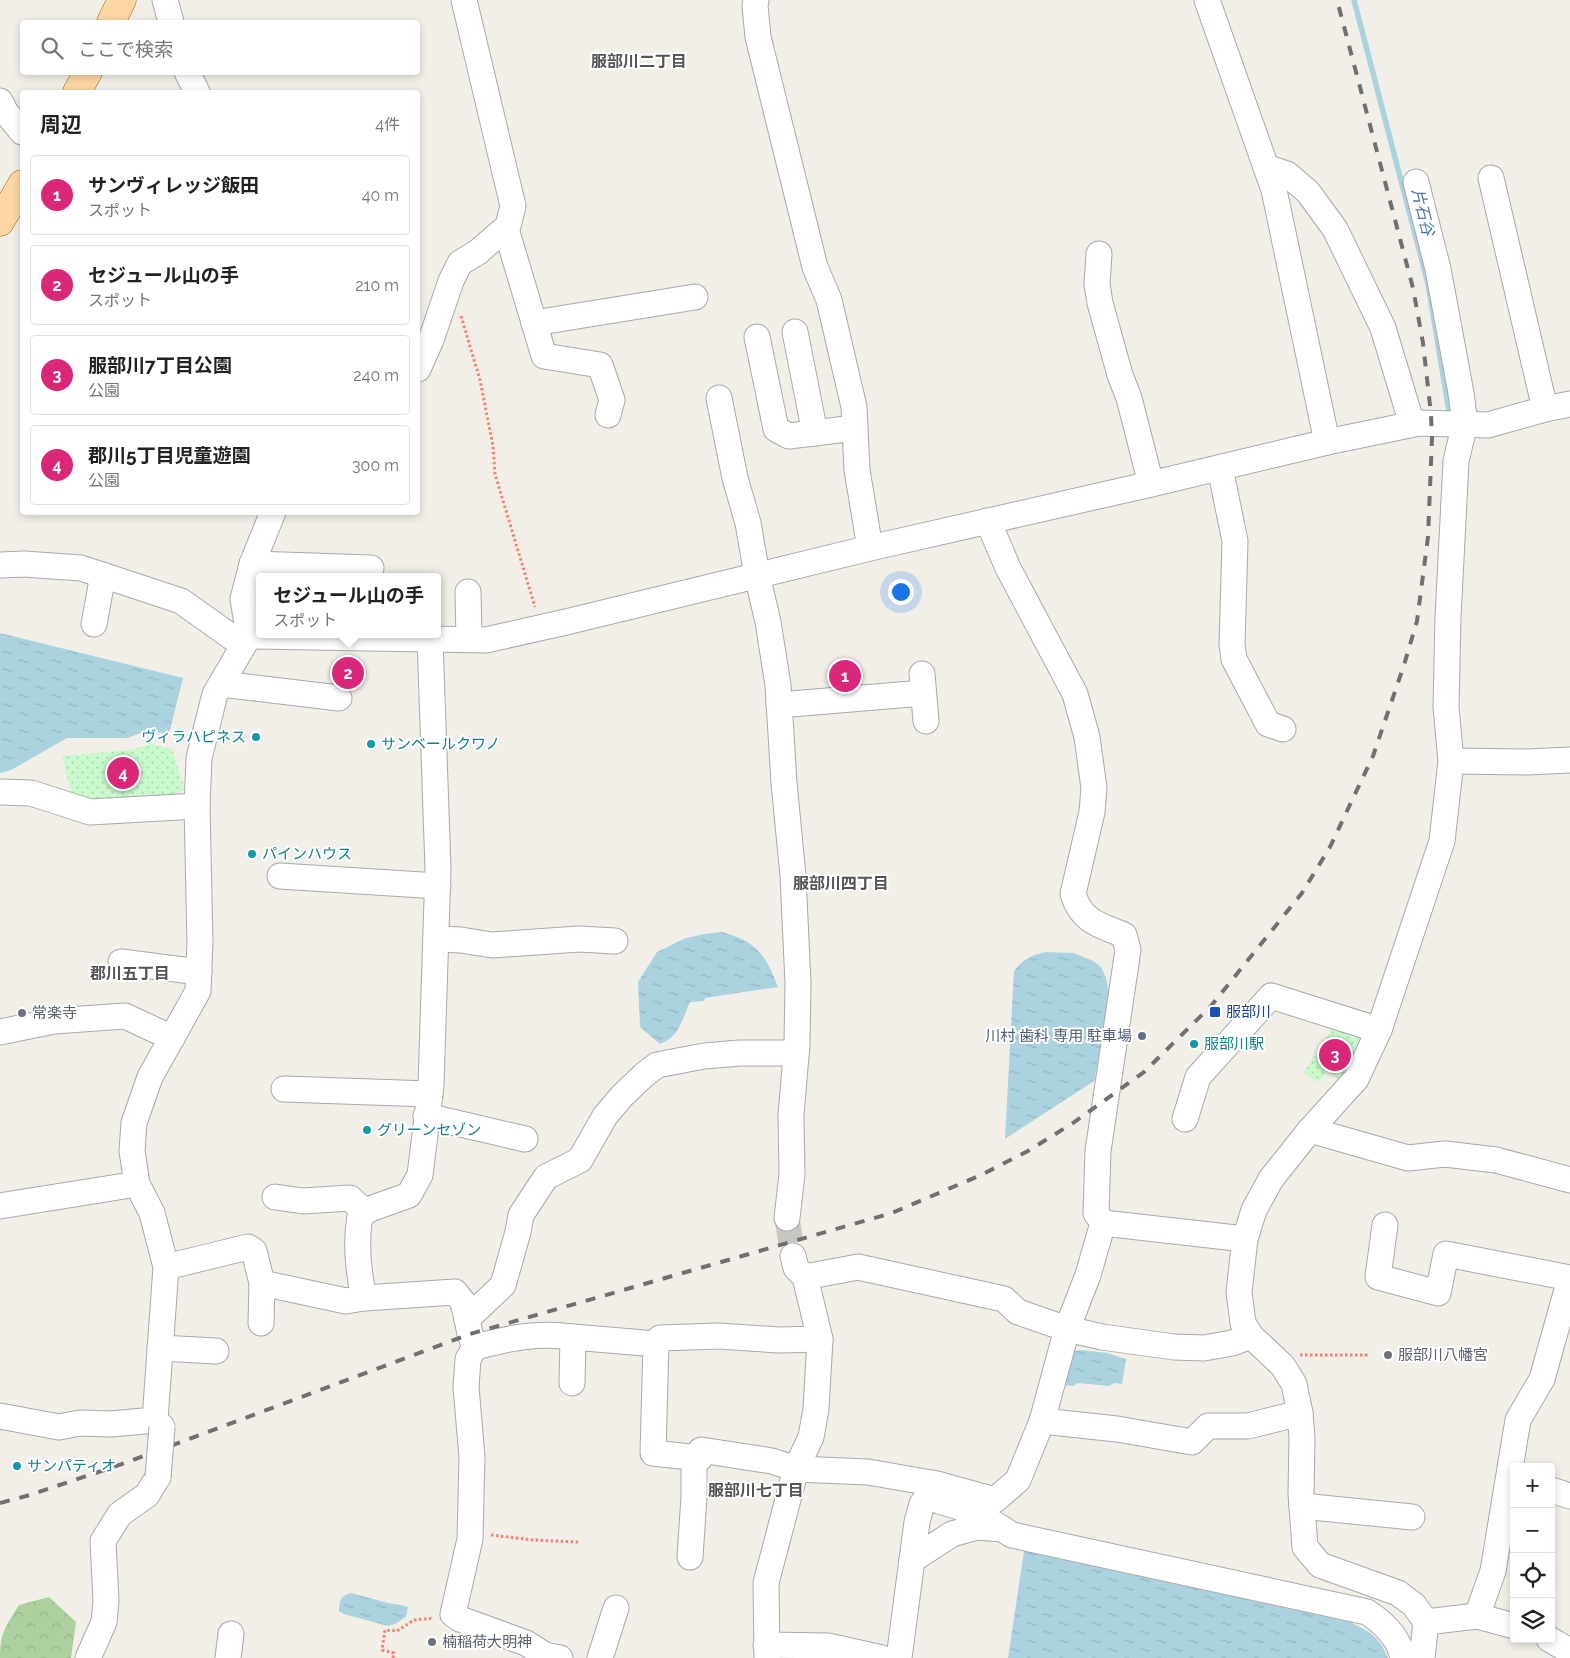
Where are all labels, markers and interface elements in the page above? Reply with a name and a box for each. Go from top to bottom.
search box [20,20,420,75]
icon: search [38,34,66,62]
text: ここで検索 [78,38,173,60]
district label: 服部川二丁目 [591,52,687,71]
text: 周辺 [40,112,82,137]
text: 4件 [375,115,400,134]
text: サンヴィレッジ飯田 [88,174,259,196]
text: 1 [53,186,61,205]
text: 40 m [362,186,399,205]
water label: 片石谷 [1408,186,1439,240]
text: スポット [88,201,152,220]
text: セジュール山の手 [88,264,239,286]
text: 2 [52,276,62,295]
text: 210 m [355,276,399,295]
text: スポット [88,291,152,310]
text: 服部川7丁目公園 [88,354,232,376]
text: 3 [53,366,61,385]
text: 240 m [353,366,399,385]
text: 公園 [88,381,120,400]
text: 郡川5丁目児童遊園 [88,444,251,466]
text: 4 [52,456,62,475]
text: 300 m [352,456,399,475]
text: 公園 [88,471,120,490]
popup [256,573,441,638]
your location [888,579,914,605]
text: セジュール山の手 [273,584,424,606]
text: スポット [273,611,337,630]
pin: 2 [332,654,364,692]
pin: 1 [829,657,861,695]
place label: ヴィラハピネス [141,728,246,746]
marker: ヴィラハピネス [250,731,262,743]
place label: サンベールクワノ [381,735,500,753]
marker: サンベールクワノ [365,738,377,750]
pin: 4 [107,754,139,792]
place label: パインハウス [262,845,352,863]
marker: パインハウス [246,848,258,860]
district label: 服部川四丁目 [793,874,889,893]
district label: 郡川五丁目 [90,964,170,983]
place label: 服部川 [1226,1003,1271,1021]
place label: 常楽寺 [32,1004,77,1022]
marker: 服部川 [1208,1005,1222,1019]
marker: 常楽寺 [16,1007,28,1019]
place label: 川村 歯科 専用 駐車場 [986,1027,1132,1045]
marker: 川村 歯科 専用 駐車場 [1136,1030,1148,1042]
place label: 服部川駅 [1204,1035,1264,1053]
pin: 3 [1319,1036,1351,1074]
marker: 服部川駅 [1188,1038,1200,1050]
place label: グリーンセゾン [377,1121,481,1139]
marker: グリーンセゾン [361,1124,373,1136]
place label: 服部川八幡宮 [1398,1346,1488,1364]
marker: 服部川八幡宮 [1382,1349,1394,1361]
place label: サンパティオ [27,1457,116,1475]
marker: サンパティオ [11,1460,23,1472]
map controls [1510,1463,1555,1643]
button: + [1510,1463,1555,1508]
district label: 服部川七丁目 [708,1481,804,1500]
button: − [1510,1508,1555,1553]
button: locate [1510,1553,1555,1598]
button: layers [1510,1598,1555,1643]
place label: 楠稲荷大明神 [442,1633,532,1651]
marker: 楠稲荷大明神 [426,1636,438,1648]

